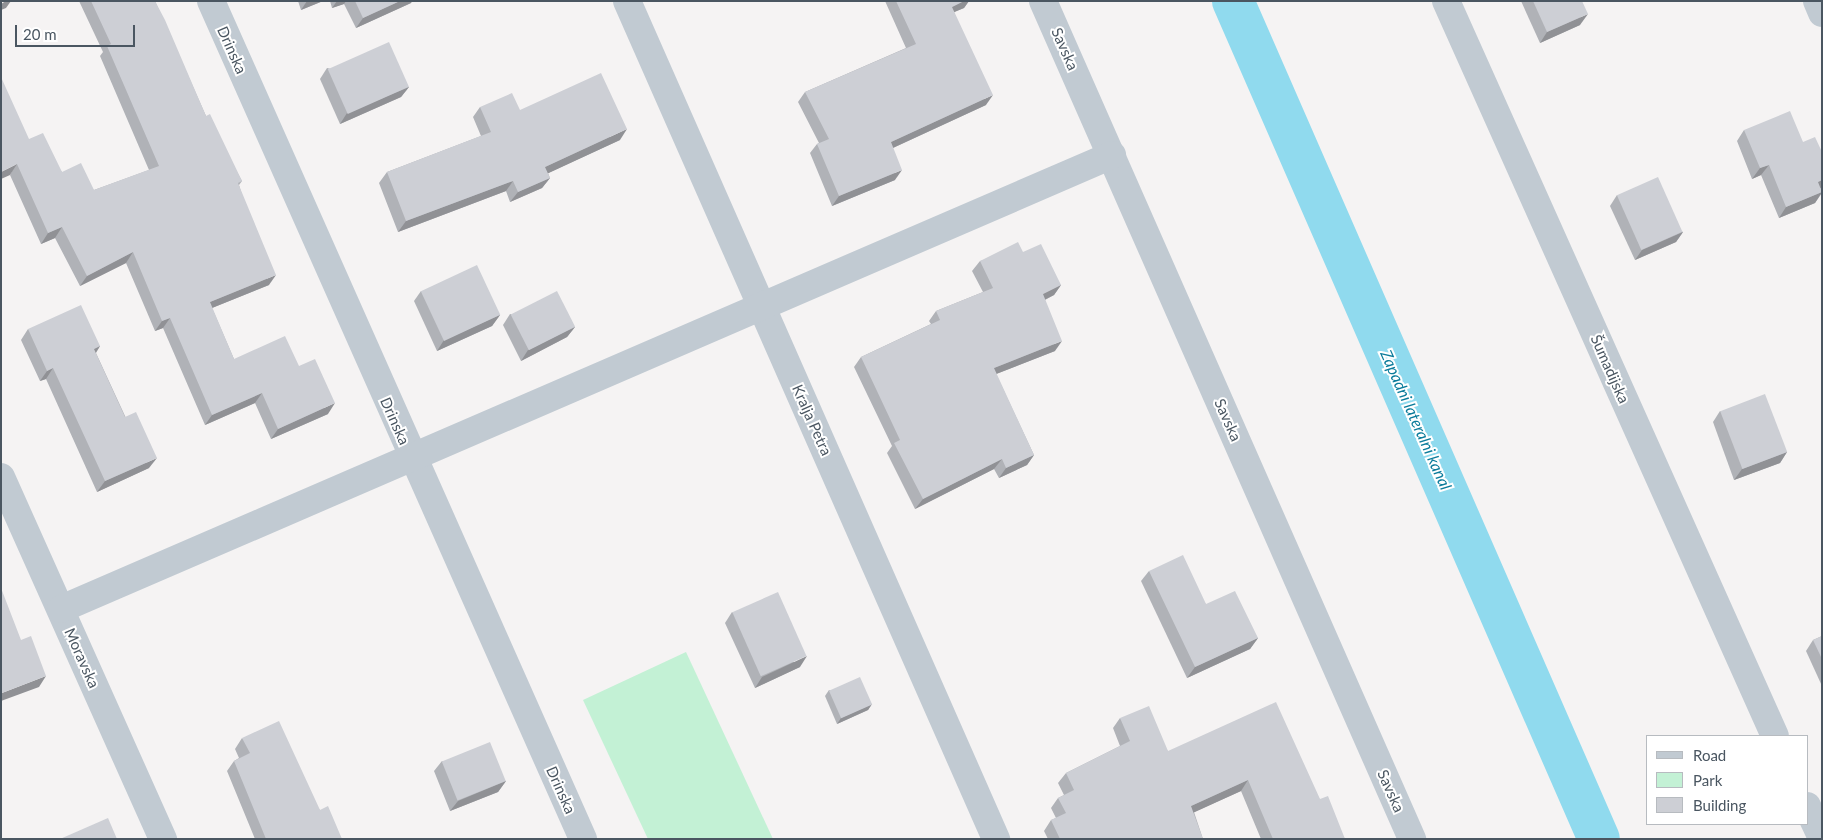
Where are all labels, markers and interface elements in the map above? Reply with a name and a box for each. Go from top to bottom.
scale bar [18,15,138,47]
street label: Drinska [214,23,250,77]
text: 20 m [23,25,57,43]
street label: Savska [1048,25,1082,73]
street label: Šumadijska [1587,332,1633,406]
water label: Zapadni lateralni kanal [1377,347,1455,493]
street label: Kralja Petra [788,382,836,458]
street label: Drinska [377,394,413,448]
street label: Savska [1211,396,1245,444]
street label: Moravska [61,625,103,691]
legend [1646,735,1808,825]
text: Road [1693,746,1726,764]
street label: Drinska [543,763,579,817]
street label: Savska [1374,767,1408,815]
text: Park [1693,771,1722,789]
text: Building [1693,796,1746,814]

